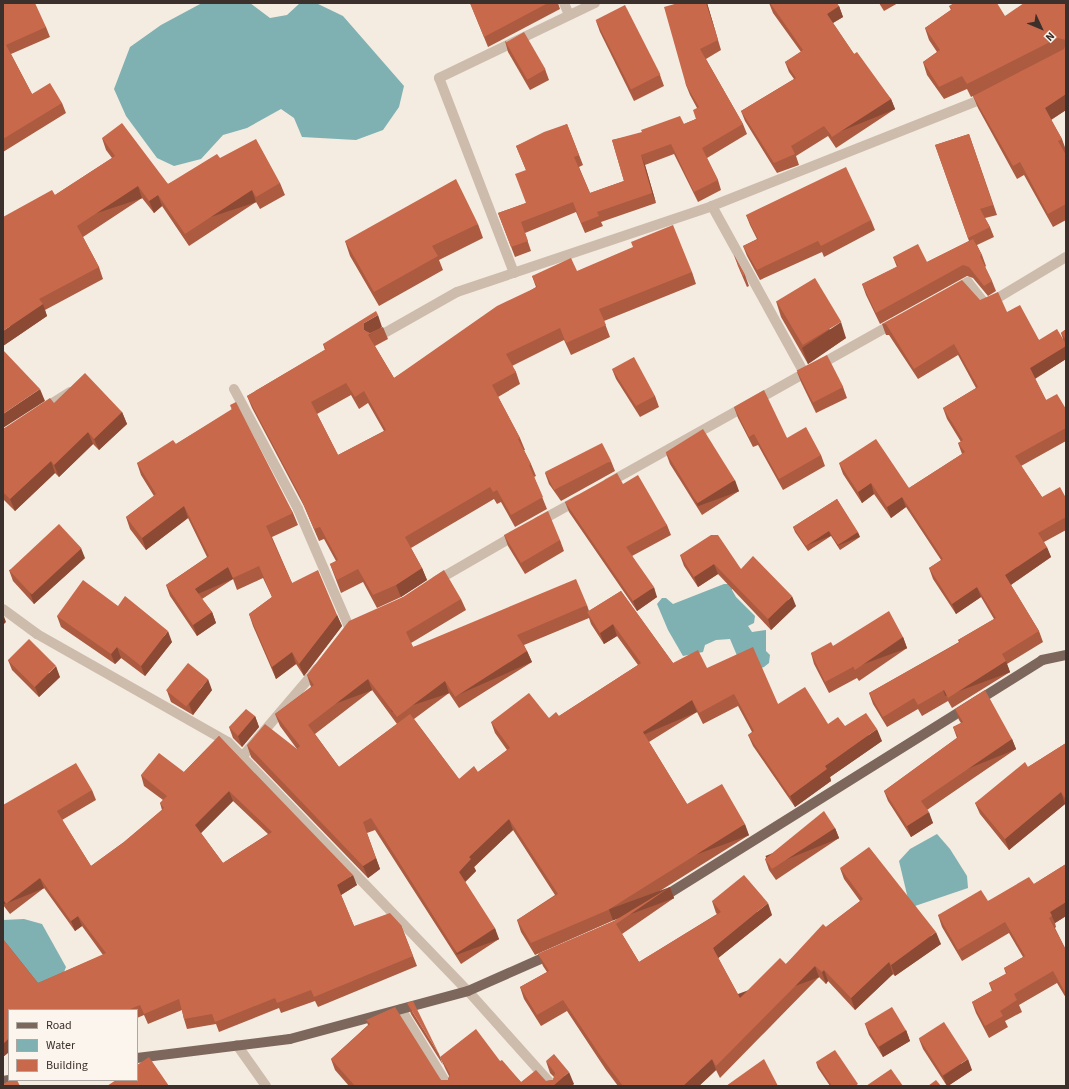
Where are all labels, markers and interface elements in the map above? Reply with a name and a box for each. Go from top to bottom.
north arrow [1021,8,1061,48]
text: N [1042,29,1058,45]
legend [8,1009,138,1081]
text: Road [46,1017,72,1034]
text: Water [46,1037,75,1054]
text: Building [46,1057,88,1074]

